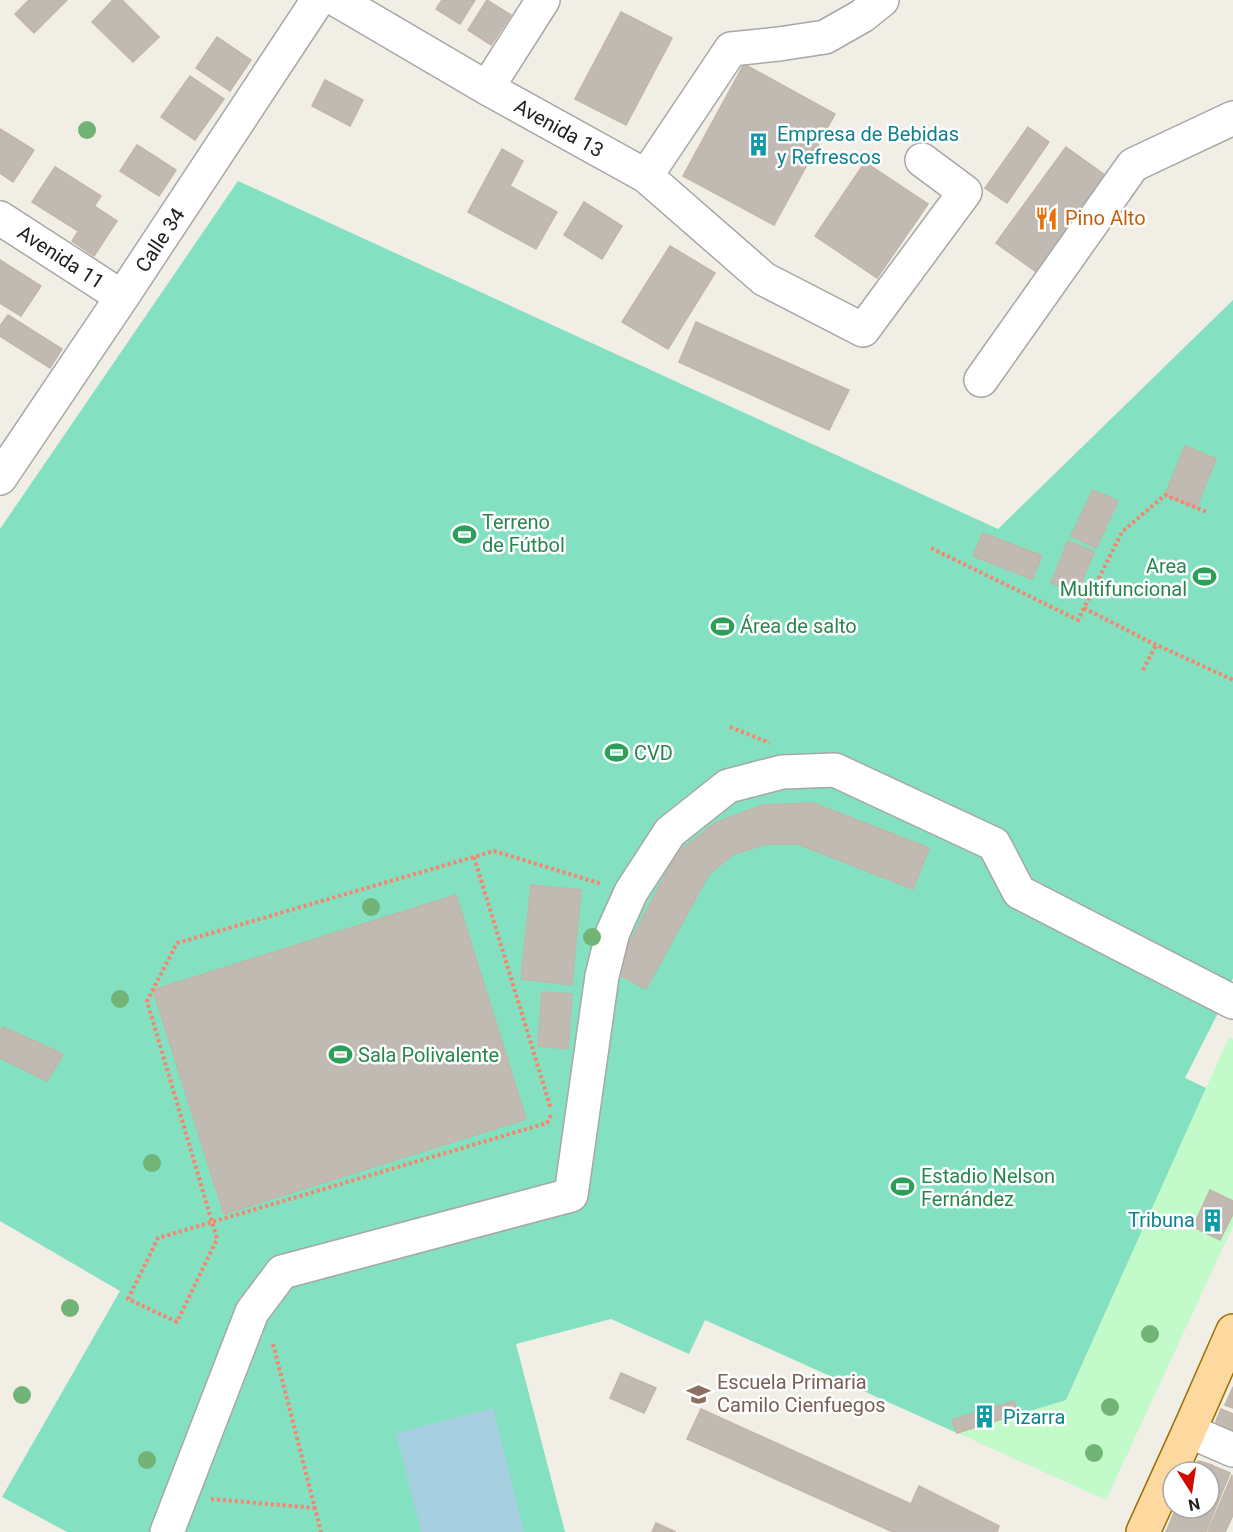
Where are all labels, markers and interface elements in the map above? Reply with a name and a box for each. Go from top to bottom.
street label: Avenida 13 [510,94,608,162]
place label: Empresa de Bebidas y Refrescos [777,122,959,169]
building icon: Empresa de Bebidas y Refrescos [746,132,772,158]
street label: Calle 34 [130,203,190,277]
restaurant icon: Pino Alto [1034,205,1060,231]
place label: Pino Alto [1065,206,1146,230]
street label: Avenida 11 [13,220,109,294]
place label: Terreno de Fútbol [482,510,565,557]
sports icon: Terreno de Fútbol [451,521,477,547]
place label: Area Multifuncional [1060,554,1187,601]
sports icon: Area Multifuncional [1192,564,1218,590]
sports icon: Área de salto [709,613,735,639]
place label: Área de salto [740,614,857,638]
sports icon: CVD [603,740,629,766]
place label: CVD [634,741,673,765]
sports icon: Sala Polivalente [327,1042,353,1068]
place label: Sala Polivalente [358,1043,499,1067]
place label: Estadio Nelson Fernández [921,1164,1055,1211]
sports icon: Estadio Nelson Fernández [890,1174,916,1200]
building icon: Tribuna [1200,1207,1226,1233]
place label: Tribuna [1128,1208,1195,1232]
place label: Escuela Primaria Camilo Cienfuegos [717,1370,886,1417]
school or university icon: Escuela Primaria Camilo Cienfuegos [686,1381,712,1407]
building icon: Pizarra [972,1404,998,1430]
place label: Pizarra [1003,1405,1065,1429]
north arrow [1161,1460,1221,1520]
text: N [1187,1494,1202,1515]

